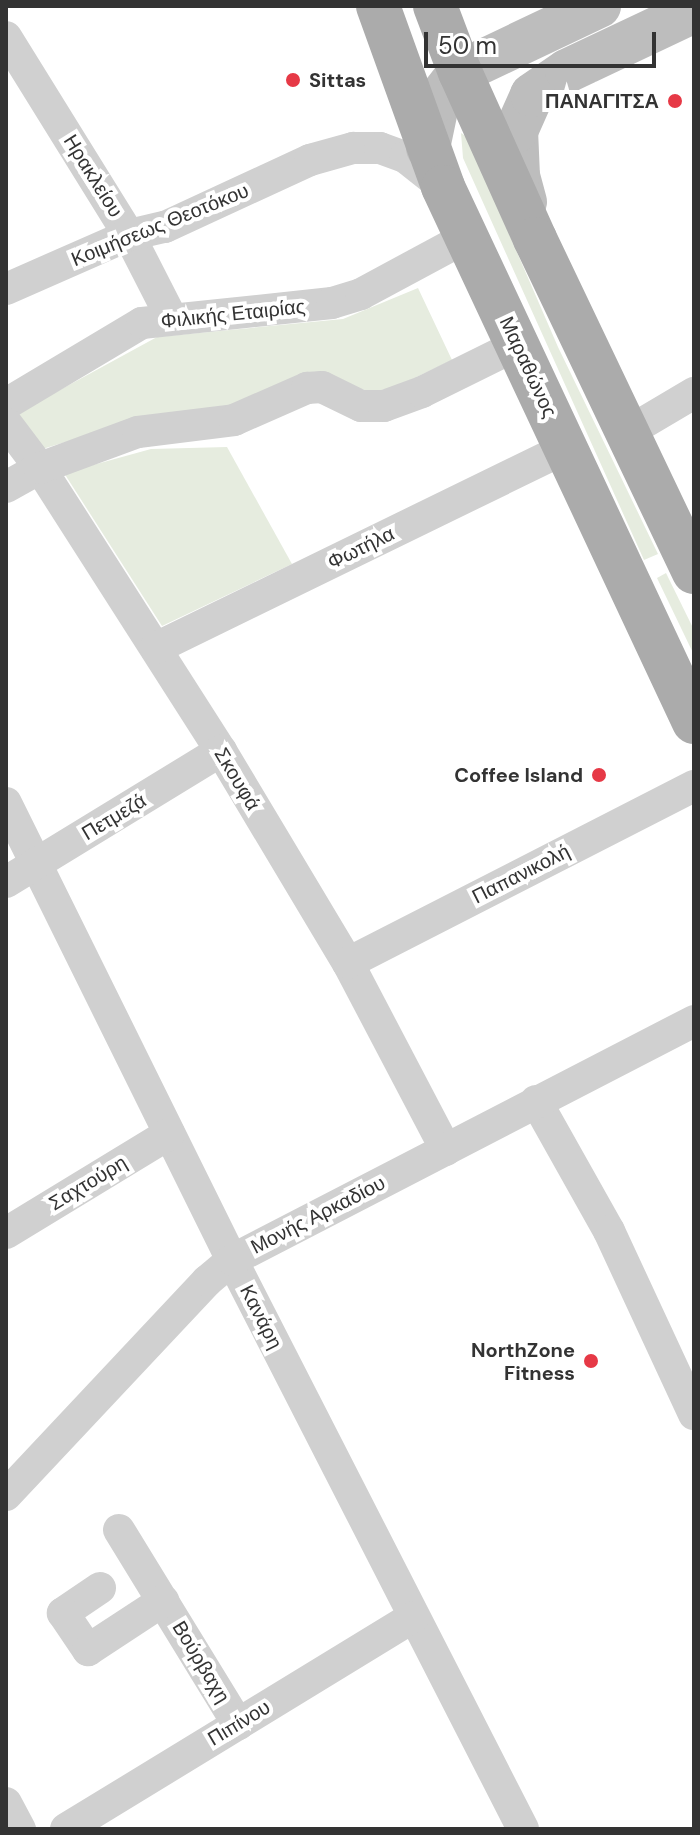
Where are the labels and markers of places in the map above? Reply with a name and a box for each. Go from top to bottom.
place label: Sittas [309,68,366,92]
marker: Sittas [284,71,302,89]
place label: ΠΑΝΑΓΙΤΣΑ [545,89,659,113]
marker: ΠΑΝΑΓΙΤΣΑ [666,92,684,110]
place label: Coffee Island [454,763,583,787]
marker: Coffee Island [590,766,608,784]
place label: NorthZone Fitness [471,1338,575,1385]
marker: NorthZone Fitness [582,1352,600,1370]

